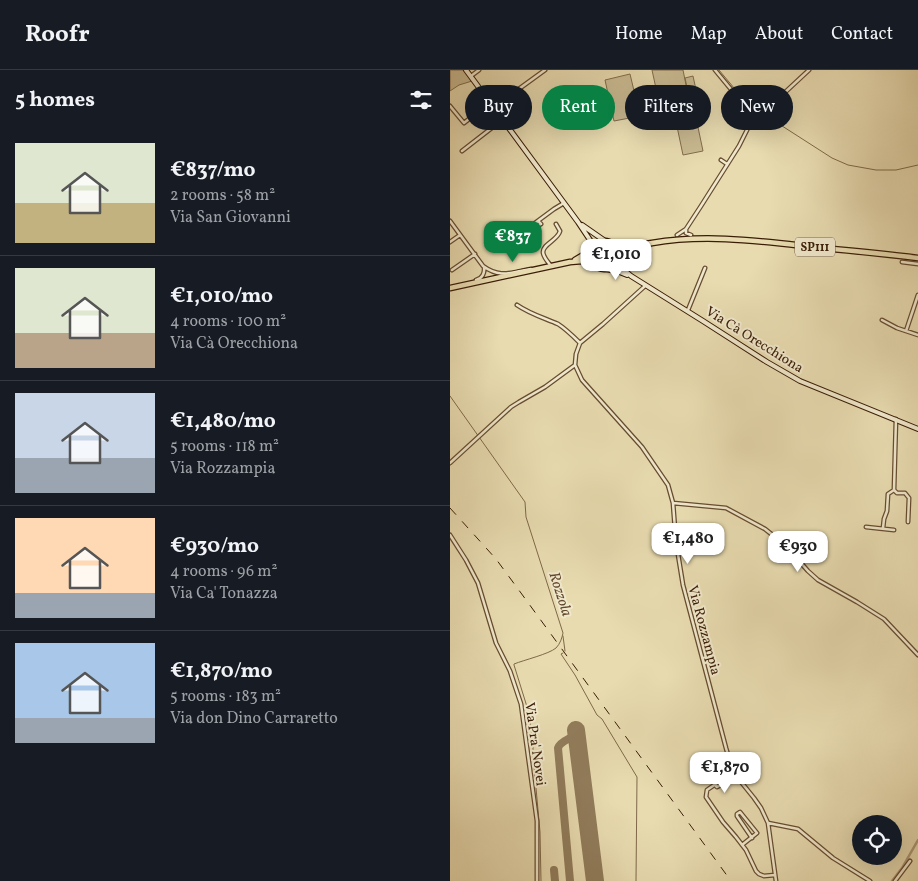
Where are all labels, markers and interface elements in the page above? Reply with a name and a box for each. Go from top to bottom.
text: Roofr [25,18,90,52]
text: Home [615,22,663,47]
text: Map [691,22,727,47]
text: About [755,22,803,47]
text: Contact [831,22,893,47]
chip: Buy [465,85,532,130]
chip: Rent [542,85,615,130]
chip: Filters [625,85,711,130]
chip: New [721,85,793,130]
text: 5 homes [15,86,95,115]
icon: filters [407,86,435,114]
text: €837/mo [170,156,255,185]
icon: home [55,163,115,223]
text: 2 rooms · 58 m² [170,185,275,207]
text: Via San Giovanni [170,207,291,229]
pin: €837 [483,220,543,263]
text: €837 [495,226,531,248]
pin: €1,010 [575,238,657,281]
road number: SP111 [795,238,835,256]
text: €1,010 [592,244,641,266]
text: €1,010/mo [170,282,273,311]
icon: home [55,288,115,348]
street label: Via Cà Orecchiona [702,303,807,378]
text: 4 rooms · 100 m² [170,311,286,333]
text: Via Cà Orecchiona [170,333,298,355]
text: €1,480/mo [170,407,276,436]
icon: home [55,413,115,473]
text: 5 rooms · 118 m² [170,436,279,458]
text: Via Rozzampia [170,458,275,480]
pin: €1,480 [647,522,729,565]
text: €1,480 [663,528,713,550]
pin: €930 [768,530,828,573]
text: €930/mo [170,532,259,561]
text: €930 [779,536,817,558]
icon: home [55,538,115,598]
text: 4 rooms · 96 m² [170,561,277,583]
water label: Rozzola [543,569,577,619]
text: Via Ca' Tonazza [170,583,278,605]
street label: Via Rozzampia [682,583,725,677]
text: €1,870/mo [170,657,272,686]
icon: home [55,663,115,723]
text: 5 rooms · 183 m² [170,686,281,708]
street label: Via Pra' Novei [519,701,550,787]
text: Via don Dino Carraretto [170,708,338,730]
pin: €1,870 [684,752,766,794]
text: €1,870 [701,757,749,779]
map controls [852,815,902,865]
button: locate [852,815,902,865]

